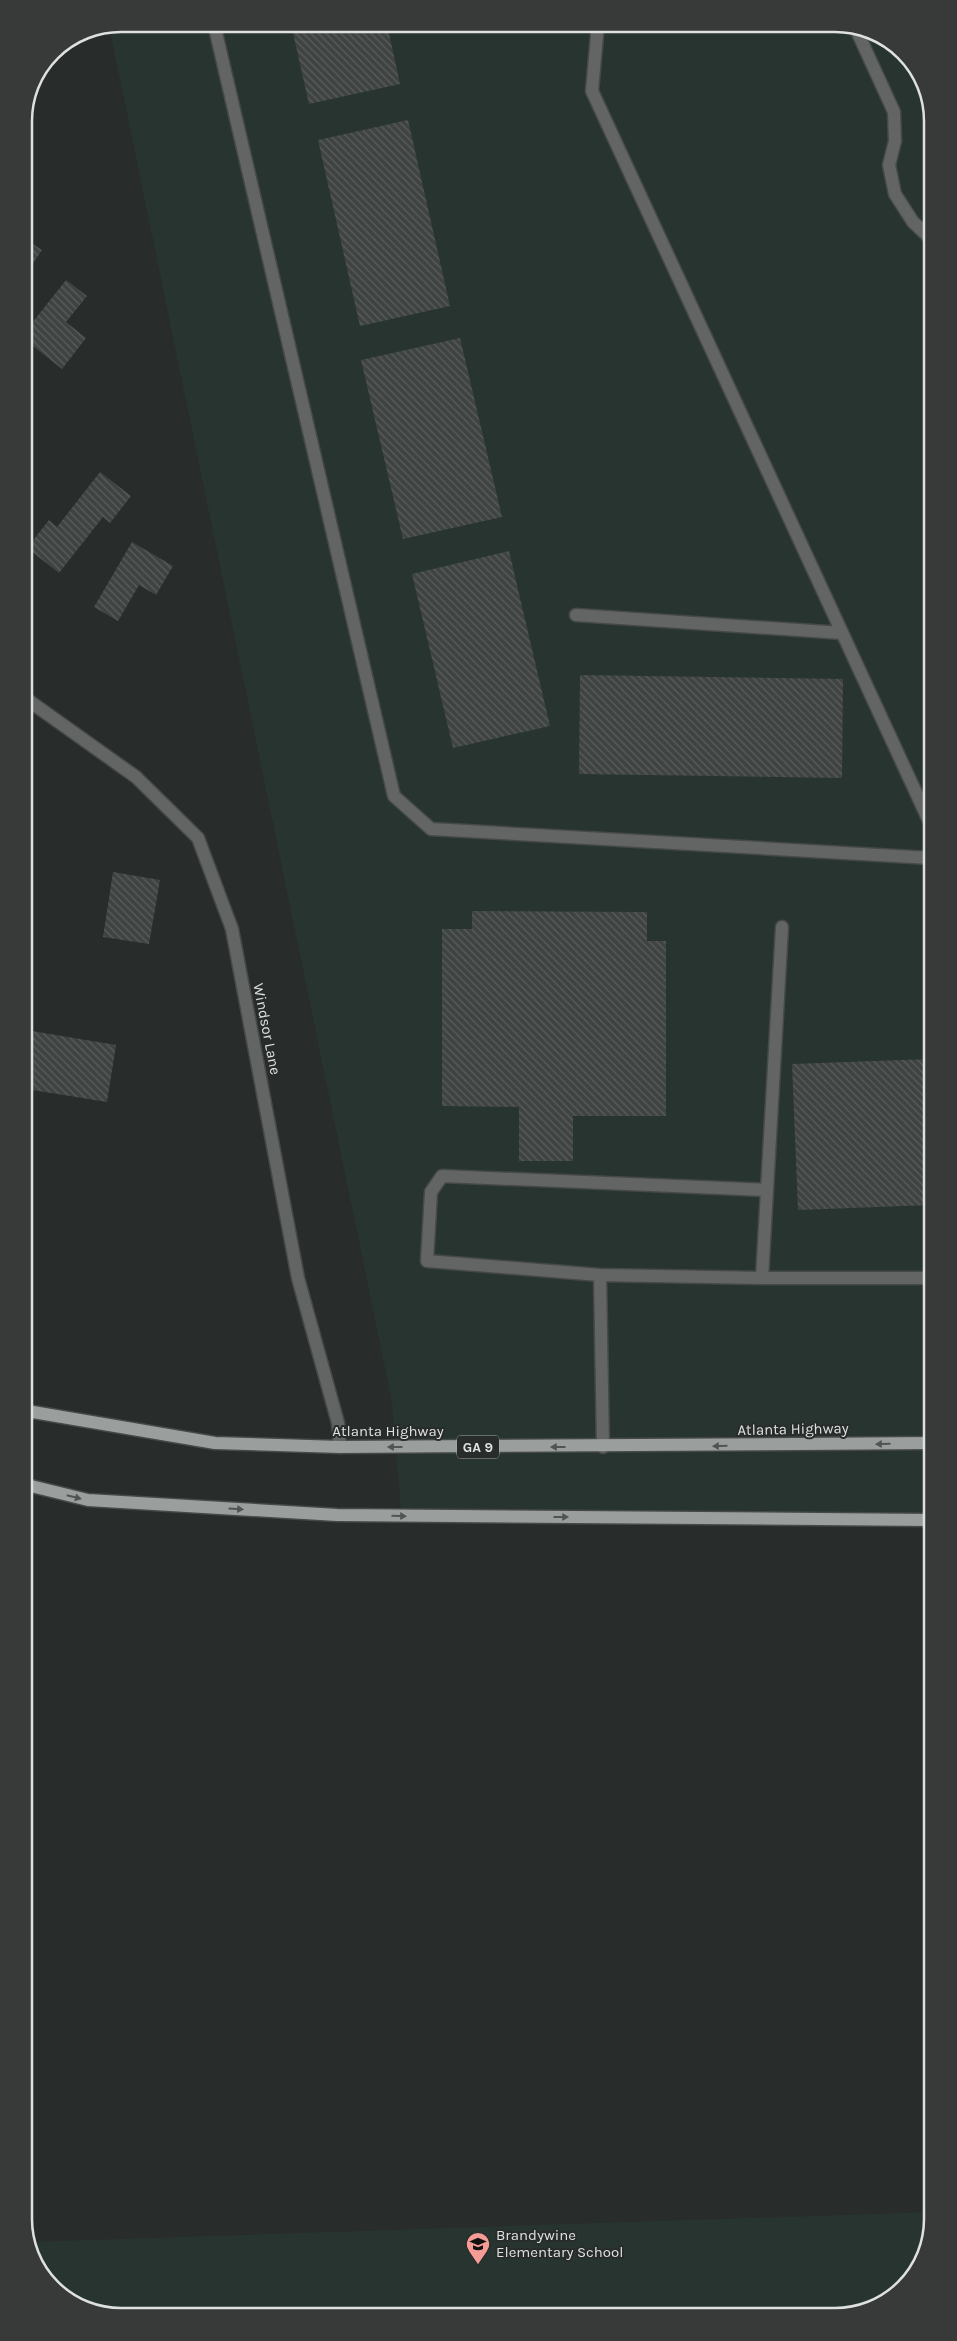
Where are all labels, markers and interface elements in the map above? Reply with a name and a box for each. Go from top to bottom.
street label: Windsor Lane [249,982,285,1076]
street label: Atlanta Highway [737,1419,849,1439]
street label: Atlanta Highway [332,1422,444,1440]
road number: GA 9 [457,1435,499,1458]
one-way arrow [874,1440,890,1448]
one-way arrow [712,1442,728,1450]
one-way arrow [387,1443,403,1451]
one-way arrow [549,1443,565,1451]
one-way arrow [67,1493,82,1501]
one-way arrow [229,1505,245,1513]
one-way arrow [391,1512,407,1520]
one-way arrow [553,1513,569,1521]
place label: Brandywine Elementary School [496,2226,623,2261]
school or university icon: Brandywine Elementary School [465,2231,491,2265]

